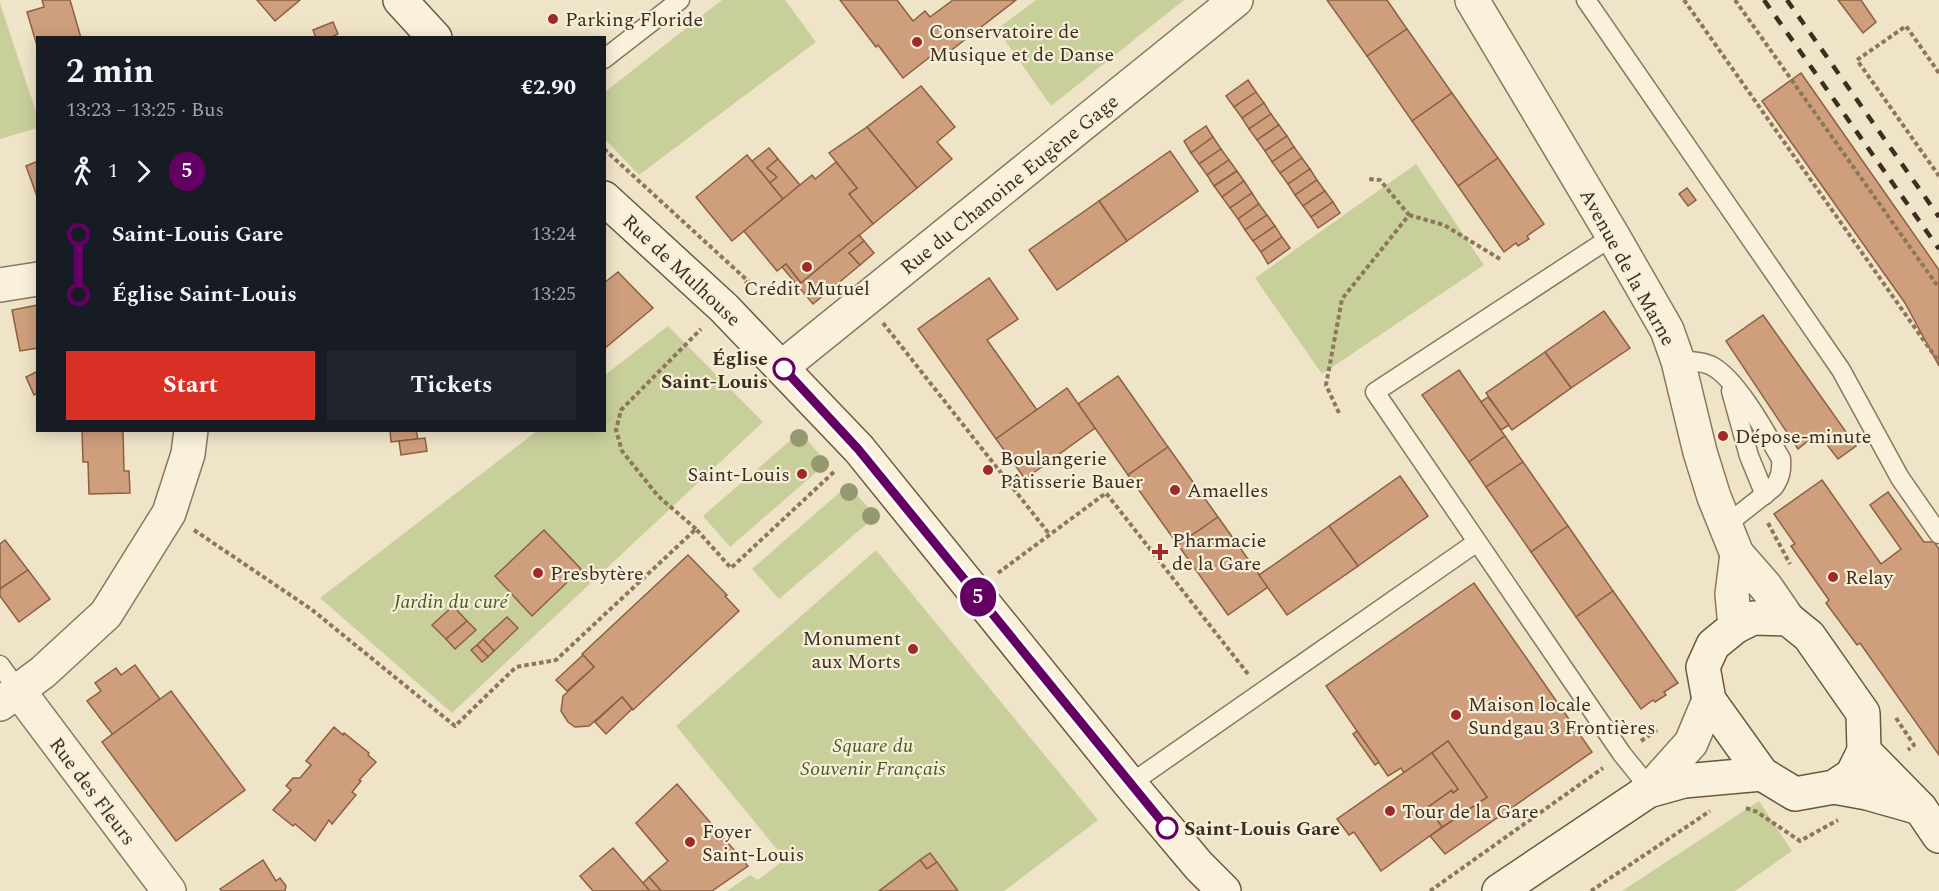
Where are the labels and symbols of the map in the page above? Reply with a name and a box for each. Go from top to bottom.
place label: Parking Floride [565,5,703,35]
marker: Parking Floride [546,12,560,26]
place label: Conservatoire de Musique et de Danse [929,17,1114,70]
marker: Conservatoire de Musique et de Danse [910,35,924,49]
street label: Rue du Chanoine Eugène Gage [894,87,1125,283]
street label: Avenue de la Marne [1571,183,1683,352]
street label: Rue de Mulhouse [615,208,748,334]
marker: Crédit Mutuel [800,260,814,274]
place label: Crédit Mutuel [744,274,870,304]
place label: Église Saint-Louis [661,344,768,397]
marker: Église Saint-Louis [773,358,795,380]
place label: Dépose-minute [1735,422,1871,452]
marker: Dépose-minute [1716,429,1730,443]
place label: Boulangerie Pâtisserie Bauer [1000,444,1143,497]
place label: Saint-Louis [688,460,790,490]
marker: Boulangerie Pâtisserie Bauer [981,463,995,477]
marker: Saint-Louis [795,467,809,481]
place label: Amaelles [1187,476,1269,506]
marker: Amaelles [1168,483,1182,497]
place label: Pharmacie de la Gare [1172,526,1266,579]
marker: Pharmacie de la Gare [1153,545,1167,559]
place label: Presbytère [550,559,644,589]
place label: Relay [1845,563,1894,593]
marker: Presbytère [531,566,545,580]
marker: Relay [1826,570,1840,584]
line badge: 5 [958,578,998,616]
park label: Jardin du curé [392,587,510,617]
place label: Monument aux Morts [803,624,901,677]
marker: Monument aux Morts [906,642,920,656]
place label: Maison locale Sundgau 3 Frontières [1468,690,1656,743]
marker: Maison locale Sundgau 3 Frontières [1449,708,1463,722]
street label: Rue des Fleurs [41,731,143,852]
park label: Square du Souvenir Français [800,731,946,784]
place label: Tour de la Gare [1402,797,1539,827]
marker: Tour de la Gare [1383,804,1397,818]
place label: Saint-Louis Gare [1184,814,1340,844]
place label: Foyer Saint-Louis [702,817,804,870]
marker: Saint-Louis Gare [1156,817,1178,839]
marker: Foyer Saint-Louis [683,835,697,849]

